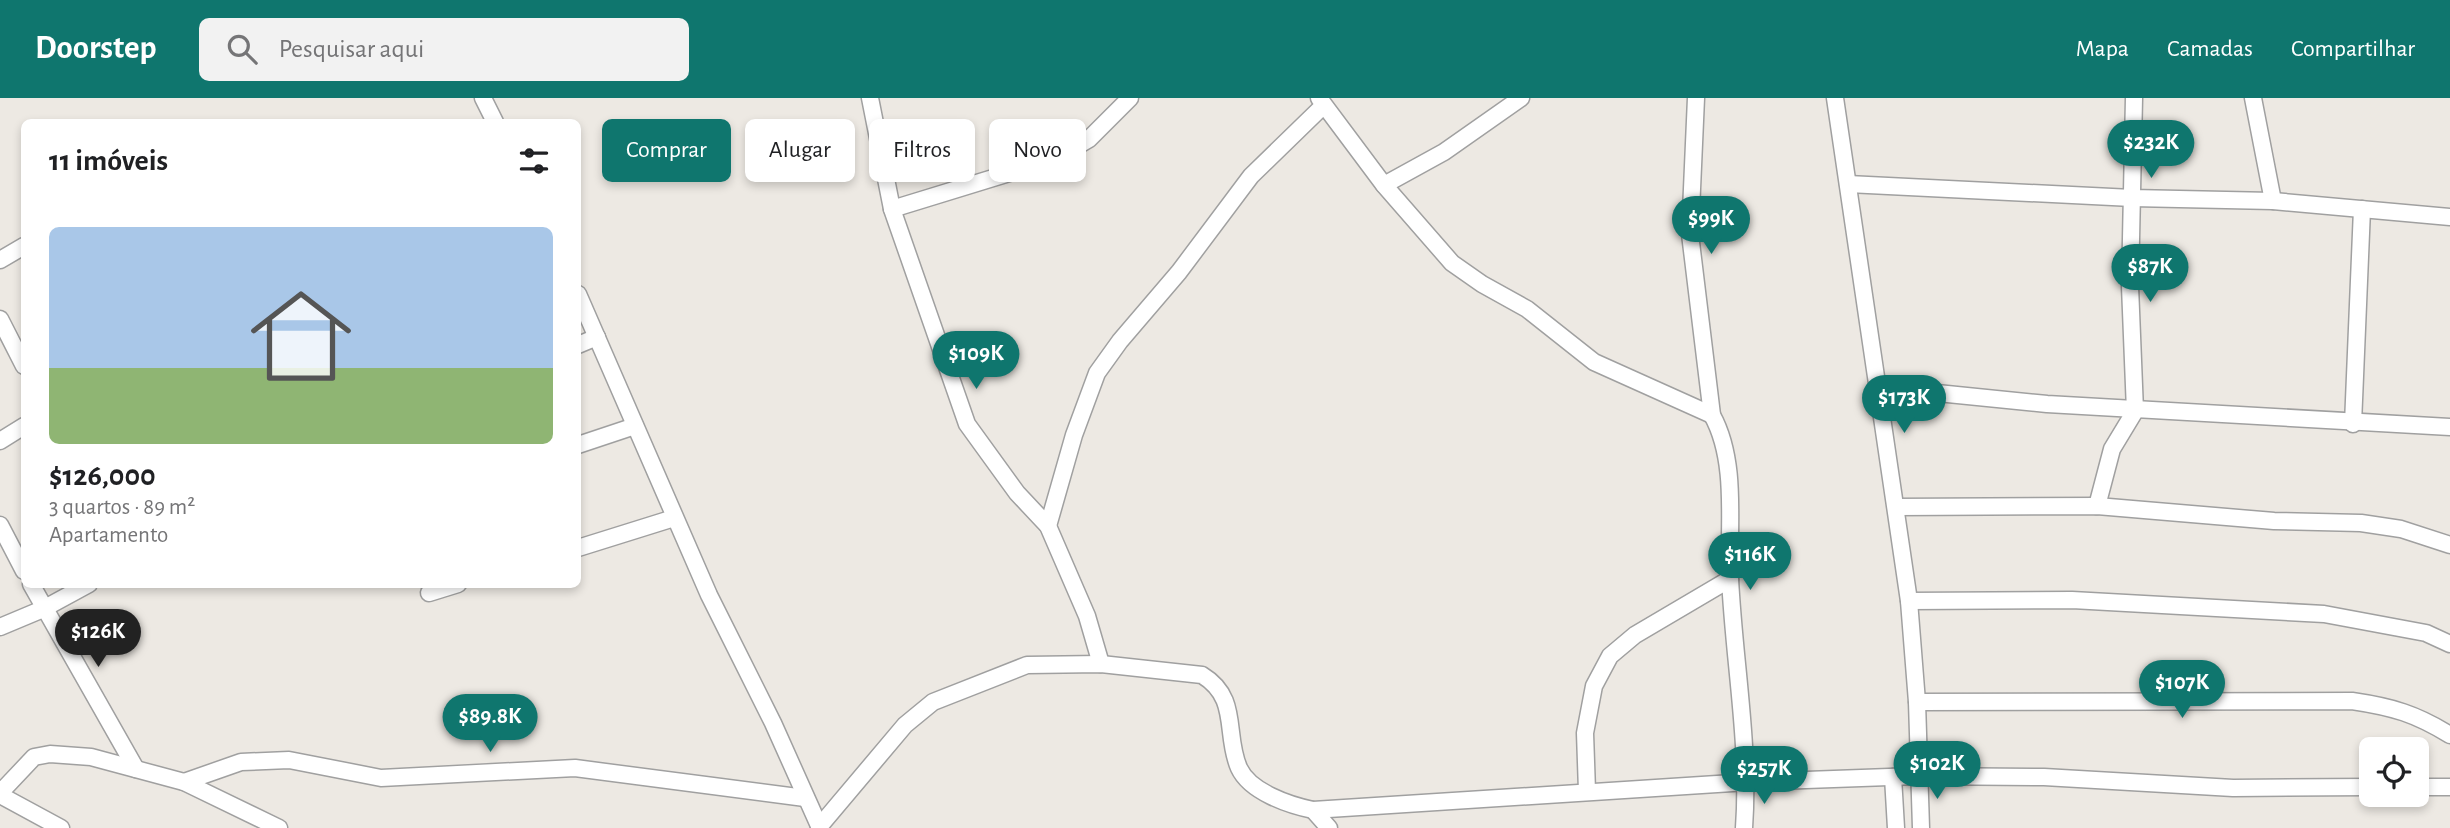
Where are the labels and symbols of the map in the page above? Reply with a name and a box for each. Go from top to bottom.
pin: $232K [2102,120,2200,180]
pin: $99K [1670,197,1752,256]
pin: $87K [2109,244,2191,304]
pin: $109K [927,331,1025,391]
pin: $173K [1855,376,1953,435]
pin: $116K [1701,532,1799,592]
pin: $126K [49,610,147,669]
pin: $107K [2133,660,2231,720]
pin: $89.8K [433,694,547,754]
pin: $102K [1888,742,1986,801]
pin: $257K [1715,746,1813,806]

